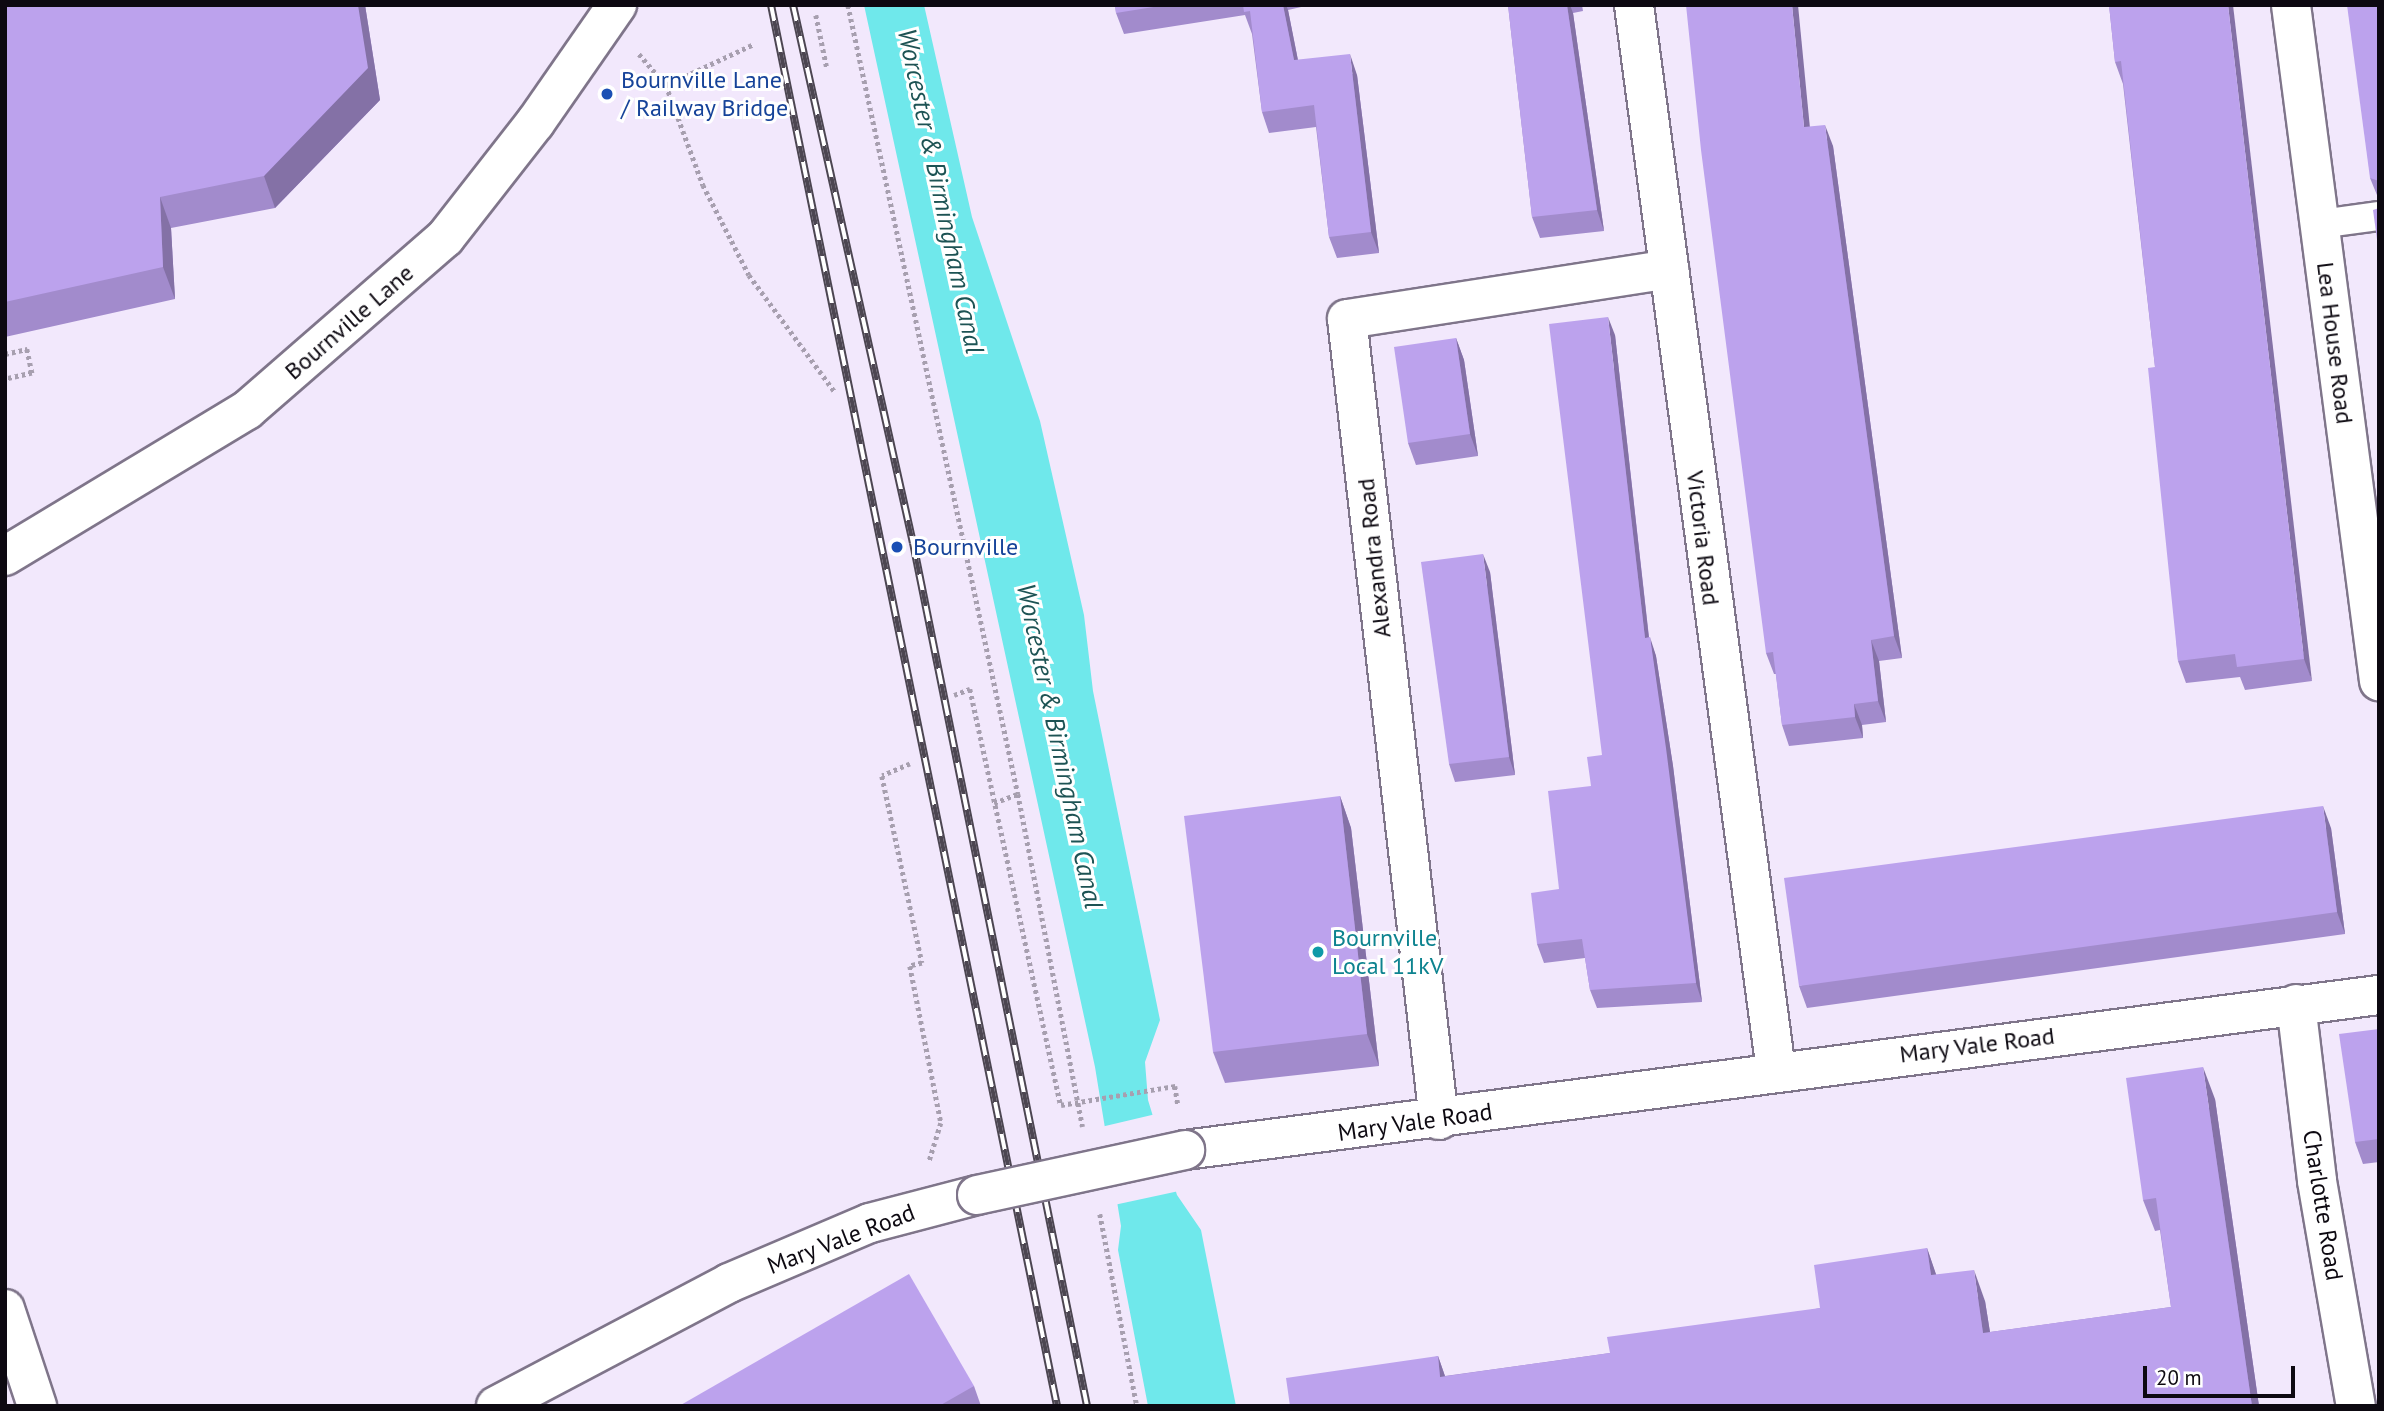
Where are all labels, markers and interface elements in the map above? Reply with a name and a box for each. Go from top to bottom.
water label: Worcester & Birmingham Canal [891,26,991,356]
place label: Bournville Lane / Railway Bridge [621,66,789,122]
marker: Bournville Lane / Railway Bridge [599,86,615,102]
street label: Bournville Lane [279,258,419,386]
street label: Lea House Road [2311,260,2359,426]
street label: Victoria Road [1680,469,1726,607]
street label: Alexandra Road [1351,477,1397,639]
place label: Bournville [913,533,1018,561]
marker: Bournville [887,537,907,557]
water label: Worcester & Birmingham Canal [1010,581,1110,911]
place label: Bournville Local 11kV [1332,924,1443,980]
marker: Bournville Local 11kV [1310,944,1326,960]
street label: Mary Vale Road [1897,1021,2057,1069]
street label: Mary Vale Road [1335,1097,1495,1147]
street label: Charlotte Road [2297,1128,2349,1282]
street label: Mary Vale Road [762,1197,920,1281]
scale bar [2146,1352,2298,1396]
text: 20 m [2156,1364,2202,1391]

